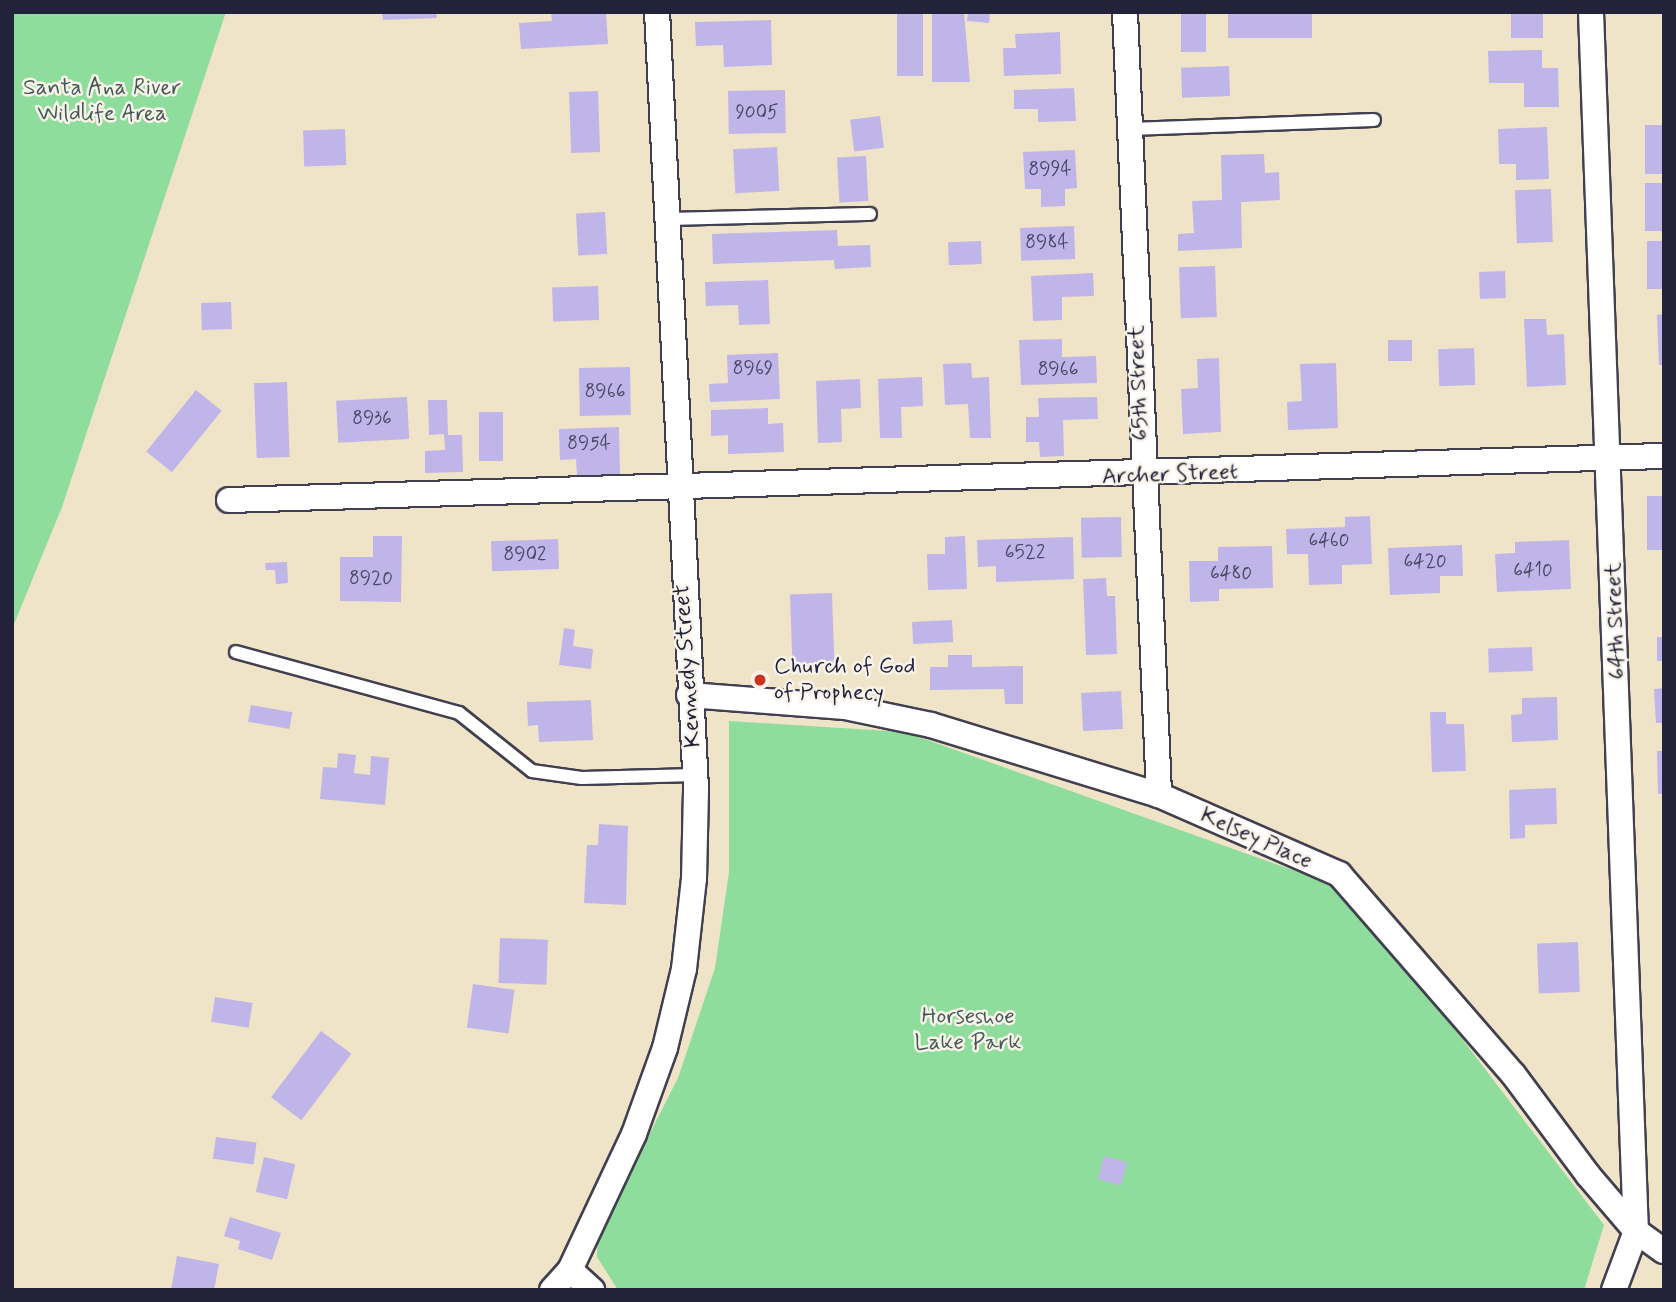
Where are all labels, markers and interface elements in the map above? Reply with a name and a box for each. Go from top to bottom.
park label: Santa Ana River Wildlife Area [22,74,182,128]
house number: 9005 [735,102,779,124]
house number: 8994 [1028,159,1072,181]
house number: 8984 [1025,232,1069,254]
street label: 65th Street [1123,325,1155,441]
house number: 8969 [733,358,773,380]
house number: 8966 [1038,359,1078,381]
house number: 8966 [585,381,625,403]
house number: 8936 [352,408,392,430]
house number: 8954 [567,433,611,455]
street label: Archer Street [1099,459,1241,491]
house number: 6460 [1309,530,1349,552]
house number: 6522 [1005,542,1045,564]
house number: 8902 [504,544,546,566]
house number: 6420 [1403,551,1447,573]
house number: 6410 [1513,560,1553,582]
street label: 64th Street [1600,562,1632,680]
house number: 6480 [1210,563,1252,585]
house number: 8920 [349,568,393,590]
street label: Kennedy Street [669,584,707,748]
place label: Church of God of Prophecy [774,653,915,707]
marker: Church of God of Prophecy [752,672,768,688]
street label: Kelsey Place [1195,802,1317,876]
park label: Horseshoe Lake Park [917,1003,1019,1057]

